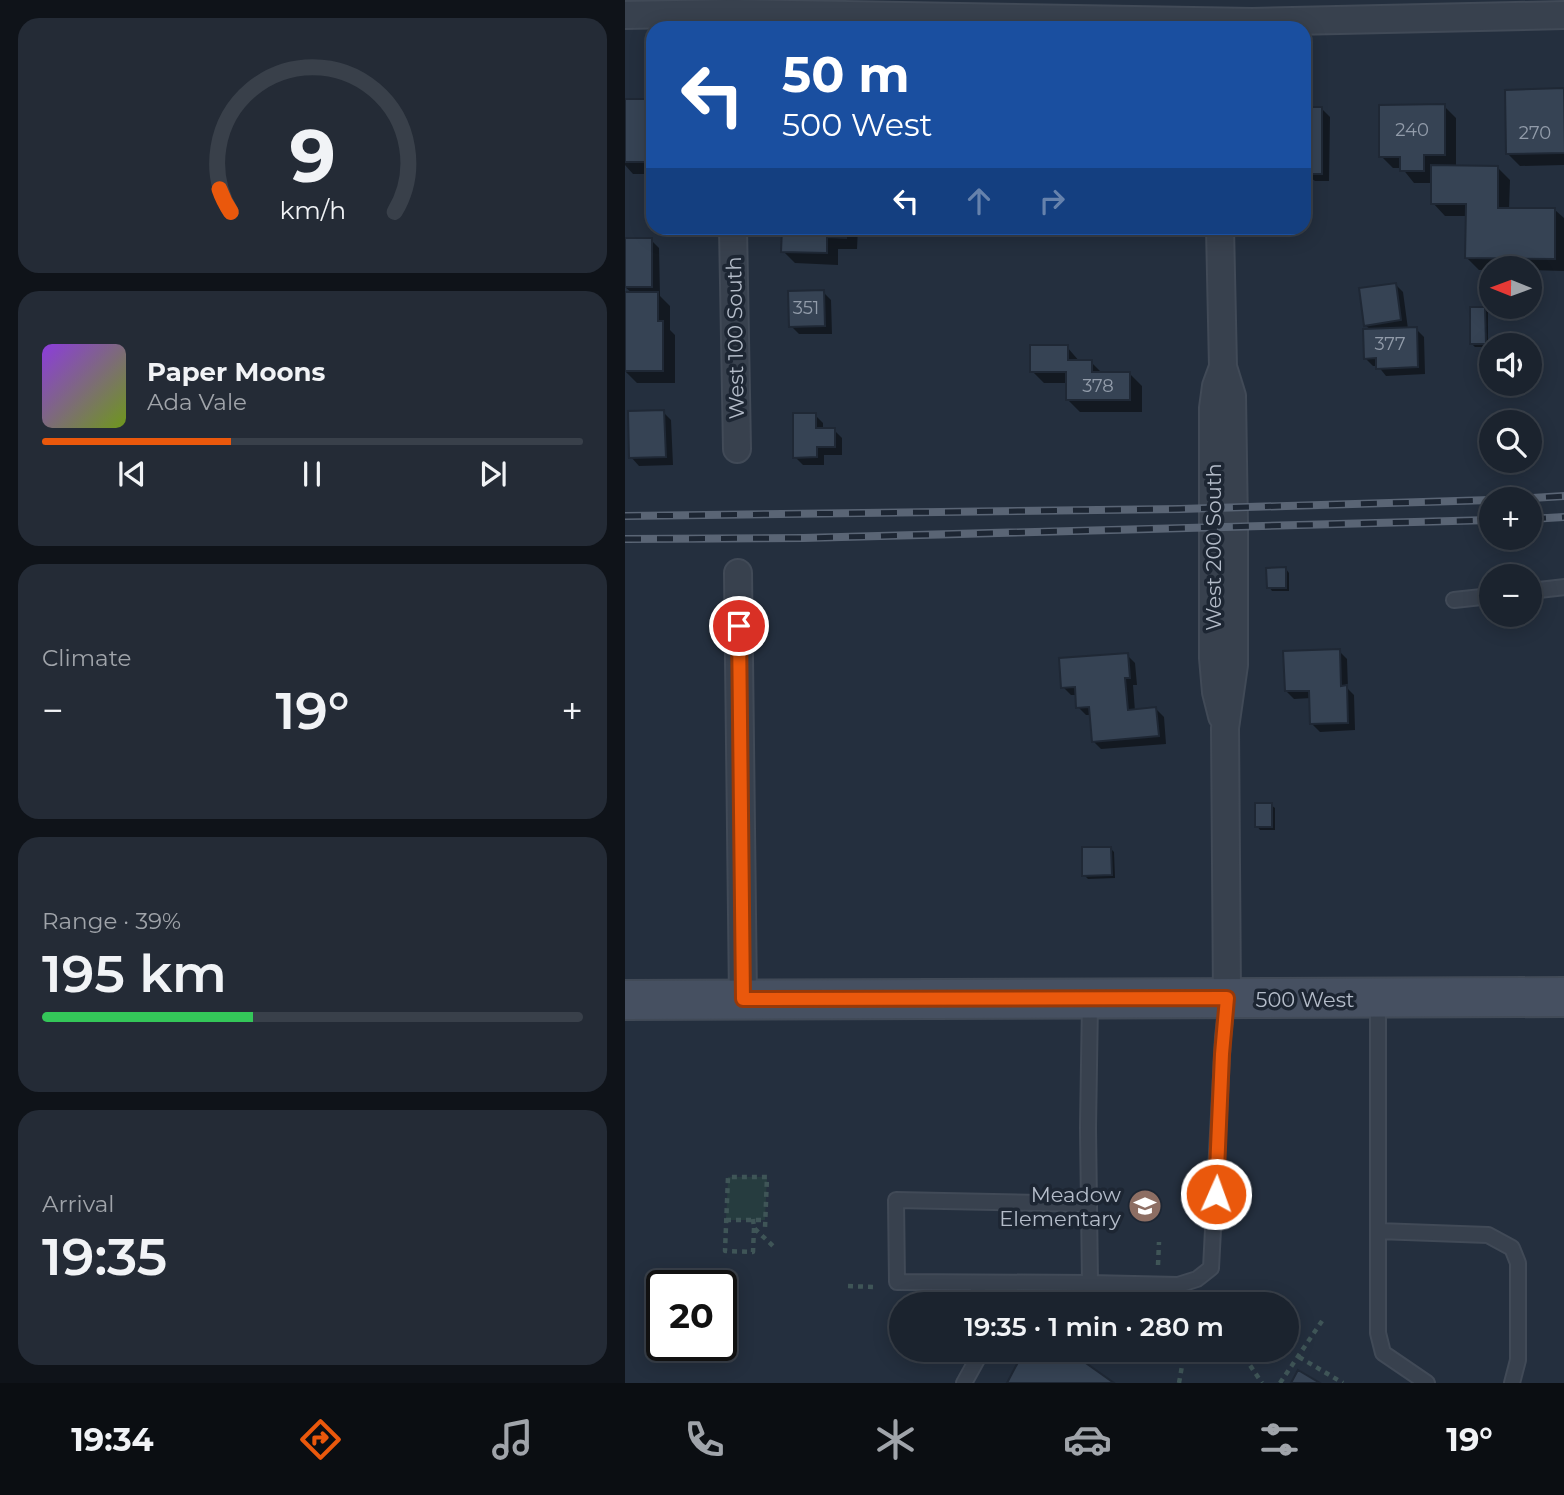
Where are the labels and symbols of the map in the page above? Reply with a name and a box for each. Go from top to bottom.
house number: 240 [1395,119,1429,141]
house number: 270 [1519,122,1551,144]
street label: West 100 South [721,256,749,420]
north arrow [1479,256,1542,318]
house number: 351 [793,297,819,319]
house number: 377 [1374,333,1406,355]
house number: 378 [1082,375,1114,397]
street label: West 200 South [1201,463,1226,631]
pin [709,596,769,656]
street label: 500 West [1256,987,1354,1012]
position arrow [1179,1157,1253,1231]
place label: Meadow Elementary [999,1182,1122,1231]
school or university icon: Meadow Elementary [1126,1187,1164,1225]
speed limit sign: 20 [646,1270,737,1361]

